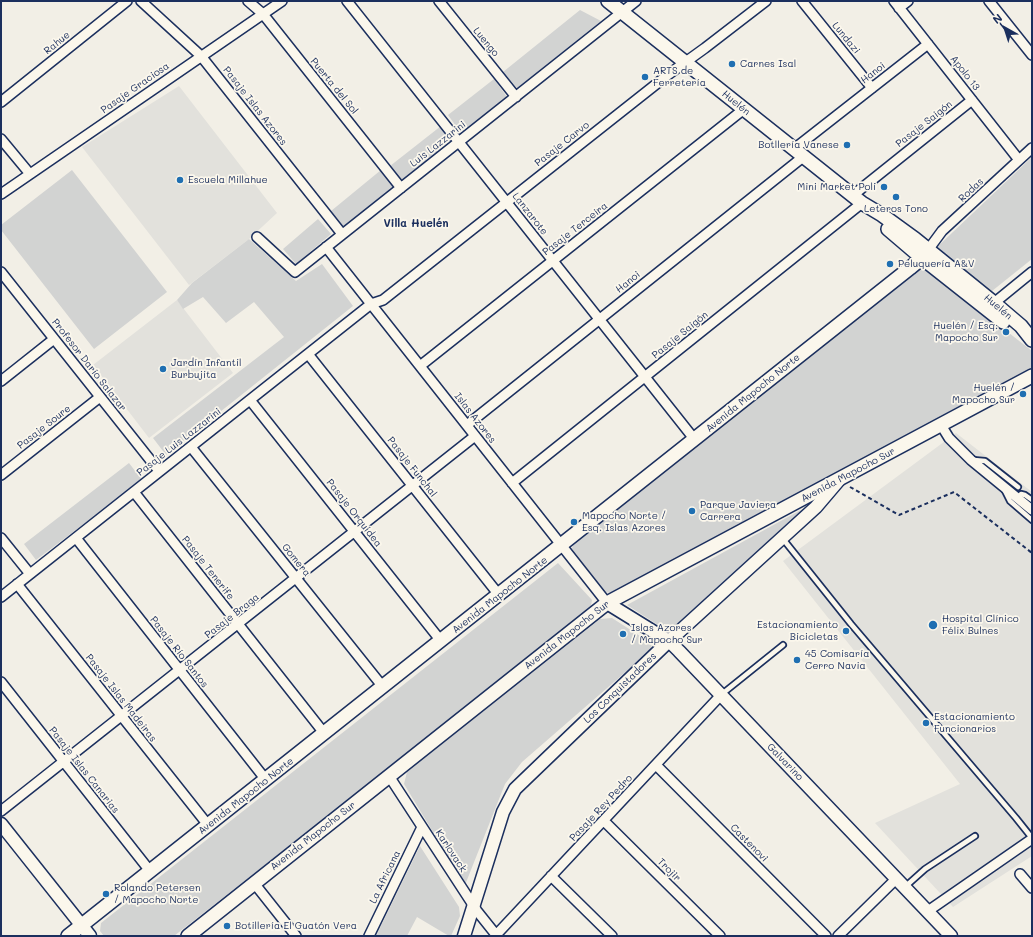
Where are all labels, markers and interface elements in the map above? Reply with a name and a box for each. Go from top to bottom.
north arrow [985,8,1025,48]
text: N [989,10,1005,27]
street label: Lundazi [830,20,862,56]
street label: Luengo [471,25,501,59]
street label: Rahue [42,29,72,57]
street label: Apolo 13 [948,53,982,93]
street label: Puerta del Sol [308,55,360,117]
place label: Carnes Isal [740,58,796,70]
marker: Carnes Isal [727,59,737,69]
street label: Pasaje Graciosa [98,60,172,116]
street label: Hanoi [858,60,888,86]
street label: Pasaje Islas Azores [221,64,289,148]
place label: ARTS de Ferretería [653,65,706,88]
marker: ARTS de Ferretería [640,72,650,82]
street label: Huelén [719,88,753,118]
street label: Pasaje Saigón [893,98,955,150]
street label: Luis Lazzarini [408,119,468,169]
street label: Pasaje Carvo [532,119,592,169]
place label: Botllería Vanese [758,139,839,151]
marker: Botllería Vanese [842,140,852,150]
place label: Escuela Millahue [188,174,268,186]
marker: Escuela Millahue [175,175,185,185]
street label: Rodas [956,175,986,205]
place label: Mini Market Poli [797,181,876,193]
marker: Mini Market Poli [879,182,889,192]
street label: Lanzarote [510,190,550,238]
marker: Leteros Tono [891,192,901,202]
street label: Pasaje Terceira [540,200,610,258]
place label: Leteros Tono [864,203,928,215]
district label: Villa Huelén [383,217,449,231]
place label: Peluquería A&V [898,258,975,270]
marker: Peluquería A&V [885,259,895,269]
street label: Hanoi [613,269,643,295]
street label: Huelén [981,292,1015,322]
street label: Pasaje Saigón [650,309,710,361]
street label: Profesor Darío Salazar [49,316,129,414]
place label: Huelén / Esq. Mapocho Sur [933,320,998,344]
marker: Huelén / Esq. Mapocho Sur [1001,327,1011,337]
street label: Avenida Mapocho Norte [704,351,802,435]
place label: Jardín Infantil Burbujita [171,357,242,380]
marker: Jardín Infantil Burbujita [158,364,168,374]
place label: Huelén / Mapocho Sur [952,382,1015,406]
marker: Huelén / Mapocho Sur [1018,389,1028,399]
street label: Islas Azores [452,390,498,446]
street label: Pasaje Soure [15,402,73,452]
street label: Pasaje Luis Lazzarini [135,405,223,479]
street label: Pasaje Funchal [385,435,439,499]
street label: Avenida Mapocho Sur [799,445,897,505]
street label: Pasaje Orquídea [324,477,384,549]
place label: Parque Javiera Carrera [700,499,776,522]
marker: Parque Javiera Carrera [687,506,697,516]
place label: Mapocho Norte / Esq. Islas Azores [582,510,666,534]
marker: Mapocho Norte / Esq. Islas Azores [569,517,579,527]
street label: Pasaje Tenerife [179,534,237,602]
street label: Gomera [279,541,313,579]
street label: Avenida Mapocho Norte [450,554,550,636]
street label: Pasaje Braga [202,591,262,641]
street label: Avenida Mapocho Sur [522,598,612,672]
place label: Hospital Clínico Félix Bulnes [942,613,1019,636]
street label: Pasaje Río Santos [147,614,211,690]
place label: Estacionamiento Bicicletas [757,619,838,642]
marker: Hospital Clínico Félix Bulnes [927,619,939,631]
place label: Islas Azores / Mapocho Sur [631,622,703,646]
marker: Estacionamiento Bicicletas [841,626,851,636]
marker: Islas Azores / Mapocho Sur [618,629,628,639]
place label: 45 Comisaría Cerro Navia [805,648,869,672]
street label: Los Conquistadores [581,650,659,726]
street label: Pasaje Islas Madeiras [83,652,159,744]
marker: 45 Comisaría Cerro Navia [792,655,802,665]
place label: Estacionamiento Funcionarios [934,711,1015,734]
marker: Estacionamiento Funcionarios [921,718,931,728]
street label: Pasaje Islas Canarias [46,724,122,816]
street label: Galvarino [764,741,806,783]
street label: Avenida Mapocho Norte [196,755,296,837]
street label: Pasaje Rey Pedro [567,772,635,844]
street label: Avenida Mapocho Sur [268,799,358,873]
street label: Castenovi [728,822,770,864]
street label: Karlovack [433,827,469,875]
street label: La Africana [367,849,403,905]
street label: Trojir [655,856,683,884]
place label: Rolando Petersen / Mapocho Norte [114,882,201,906]
marker: Rolando Petersen / Mapocho Norte [101,889,111,899]
place label: Botillería El Guatón Vera [235,920,357,932]
marker: Botillería El Guatón Vera [222,921,232,931]

